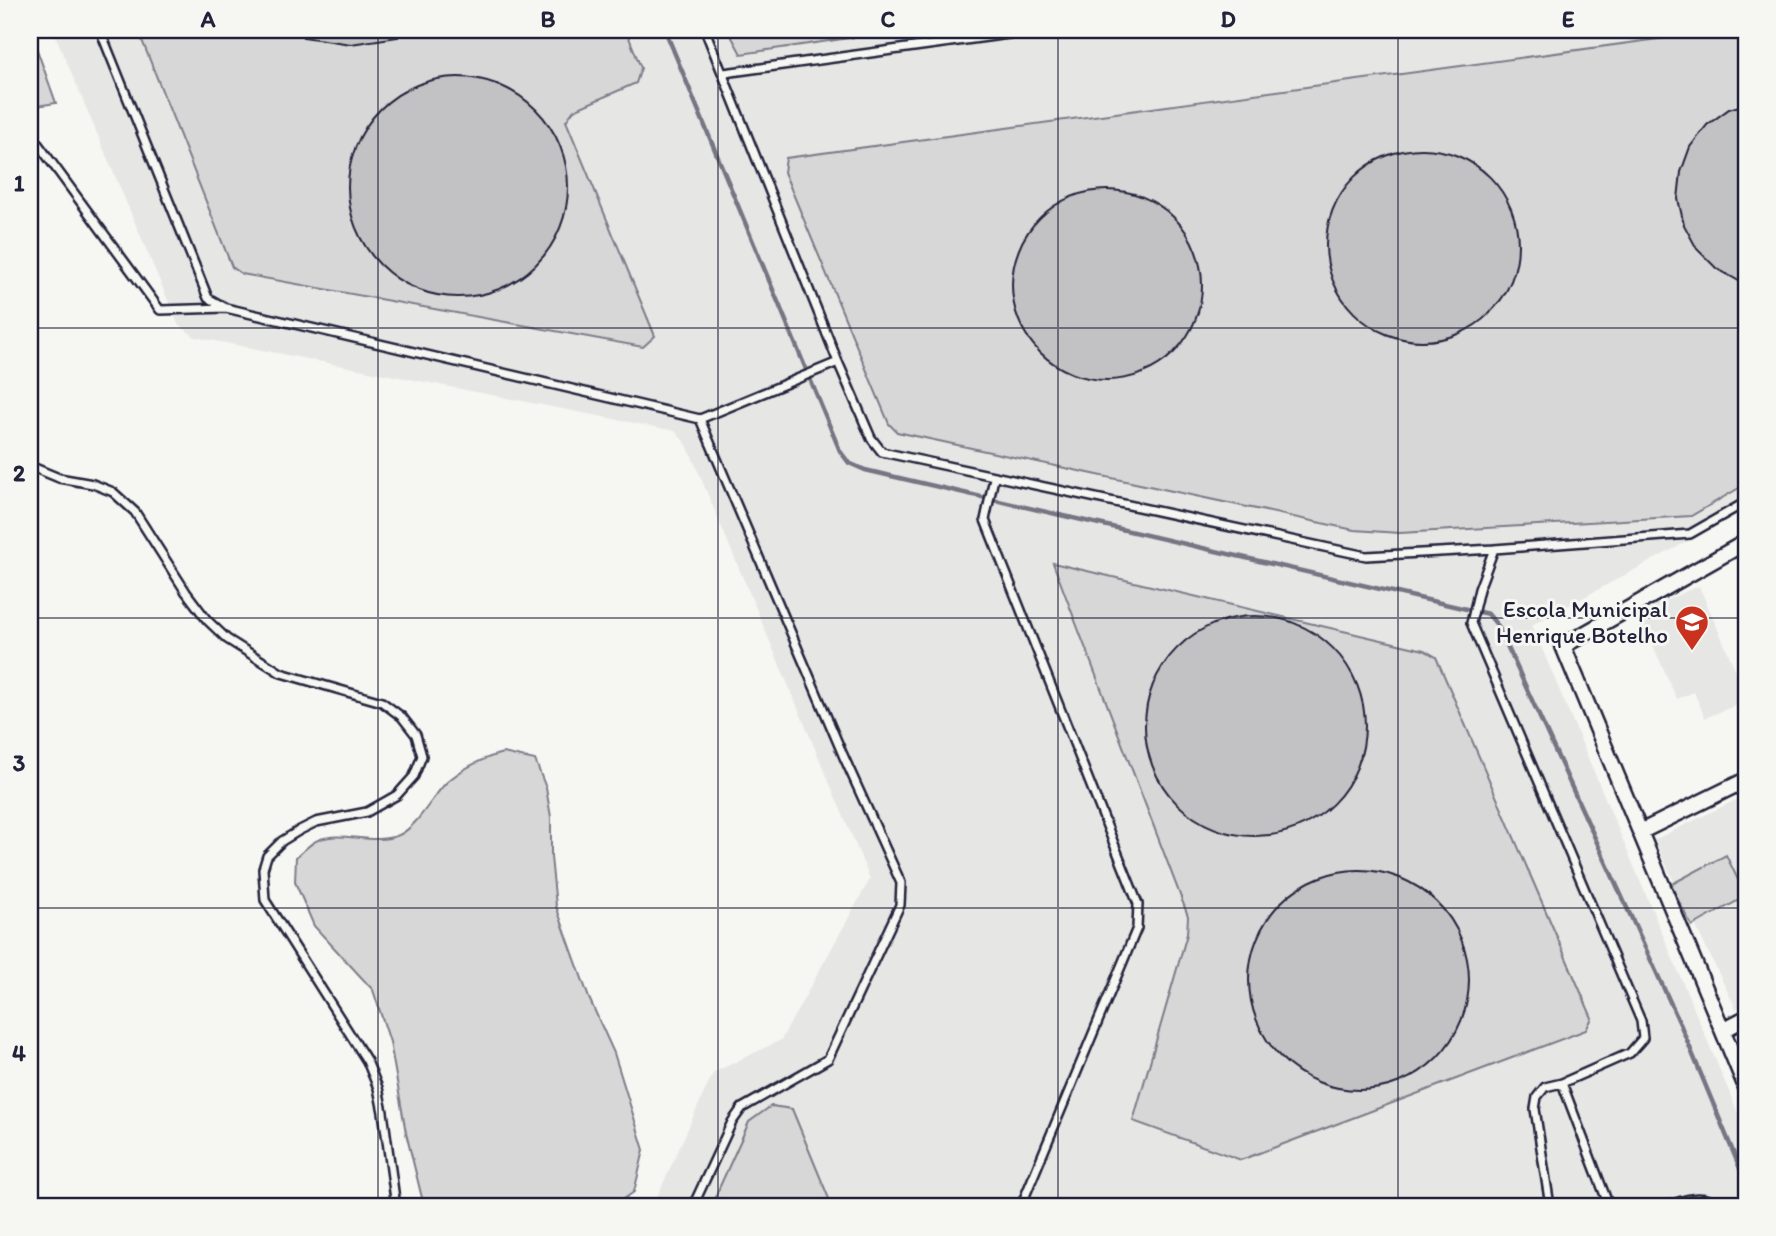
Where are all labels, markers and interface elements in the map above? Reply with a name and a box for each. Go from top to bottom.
text: A [200,5,216,33]
text: B [541,5,556,33]
text: C [881,5,896,33]
text: D [1220,5,1236,33]
text: E [1562,5,1575,33]
text: 1 [14,169,25,197]
text: 2 [13,459,26,487]
place label: Escola Municipal Henrique Botelho [1496,595,1668,649]
school or university icon: Escola Municipal Henrique Botelho [1673,603,1711,652]
text: 3 [13,749,26,777]
text: 4 [12,1039,26,1067]

